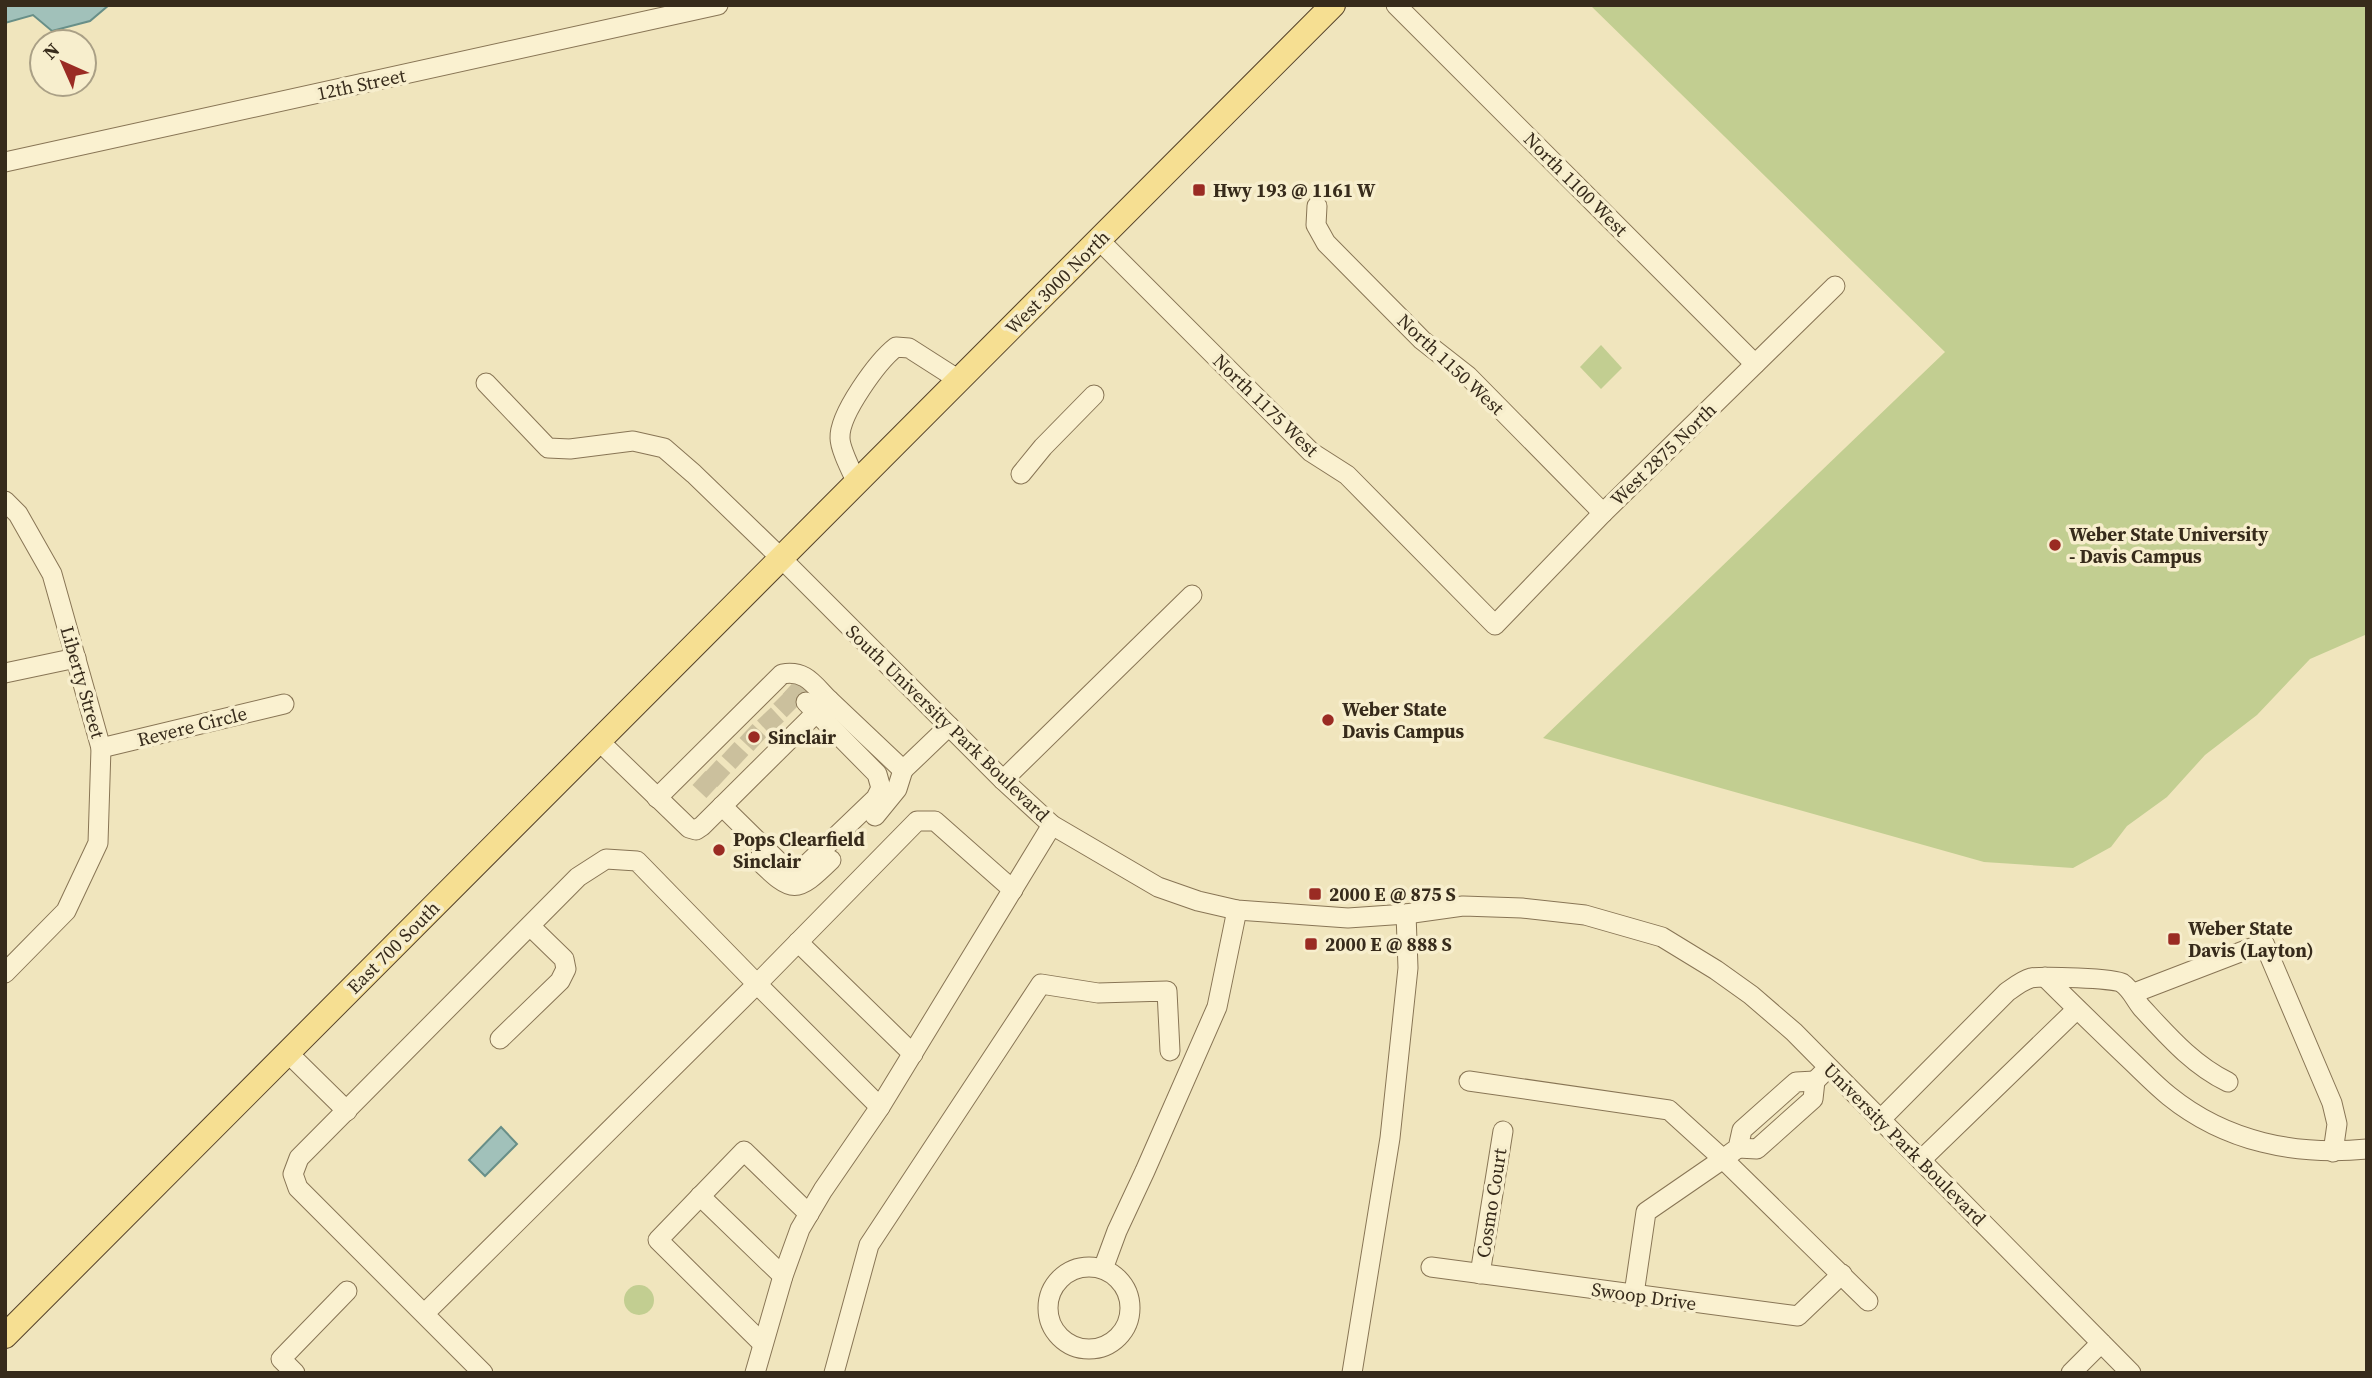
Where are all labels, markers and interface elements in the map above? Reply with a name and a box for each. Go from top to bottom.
north arrow [28,28,98,98]
text: N [37,37,65,65]
street label: 12th Street [314,62,409,106]
street label: North 1100 West [1518,126,1634,242]
place label: Hwy 193 @ 1161 W [1213,177,1376,203]
marker: Hwy 193 @ 1161 W [1191,182,1207,198]
street label: West 3000 North [999,224,1115,340]
street label: North 1150 West [1392,308,1511,421]
street label: North 1175 West [1208,348,1325,463]
street label: West 2875 North [1604,397,1722,511]
place label: Weber State University - Davis Campus [2069,521,2269,569]
marker: Weber State University - Davis Campus [2047,537,2063,553]
street label: South University Park Boulevard [841,619,1056,828]
street label: Liberty Street [55,623,112,742]
place label: Weber State Davis Campus [1342,696,1465,744]
street label: Revere Circle [134,700,250,752]
marker: Weber State Davis Campus [1320,712,1336,728]
place label: Sinclair [768,724,836,750]
marker: Sinclair [746,729,762,745]
place label: Pops Clearfield Sinclair [733,826,865,874]
marker: Pops Clearfield Sinclair [711,842,727,858]
place label: 2000 E @ 875 S [1329,881,1456,907]
marker: 2000 E @ 875 S [1307,886,1323,902]
street label: East 700 South [341,895,445,999]
place label: Weber State Davis (Layton) [2188,915,2314,963]
place label: 2000 E @ 888 S [1325,931,1452,957]
marker: Weber State Davis (Layton) [2166,931,2182,947]
marker: 2000 E @ 888 S [1303,936,1319,952]
street label: University Park Boulevard [1818,1057,1992,1231]
street label: Cosmo Court [1470,1146,1513,1260]
street label: Swoop Drive [1590,1276,1698,1316]

